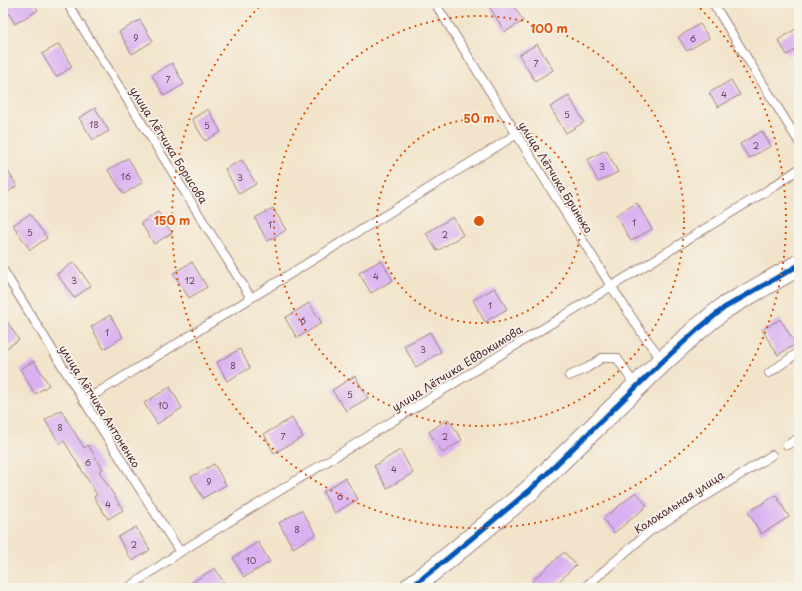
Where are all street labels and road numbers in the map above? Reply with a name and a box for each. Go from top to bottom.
street label: улица Лётчика Борисова [126,83,212,207]
street label: улица Лётчика Бринько [515,118,597,236]
street label: улица Лётчика Евдокимова [388,321,526,415]
street label: улица Лётчика Антоненко [55,341,145,471]
street label: Колокольная улица [631,466,727,538]

